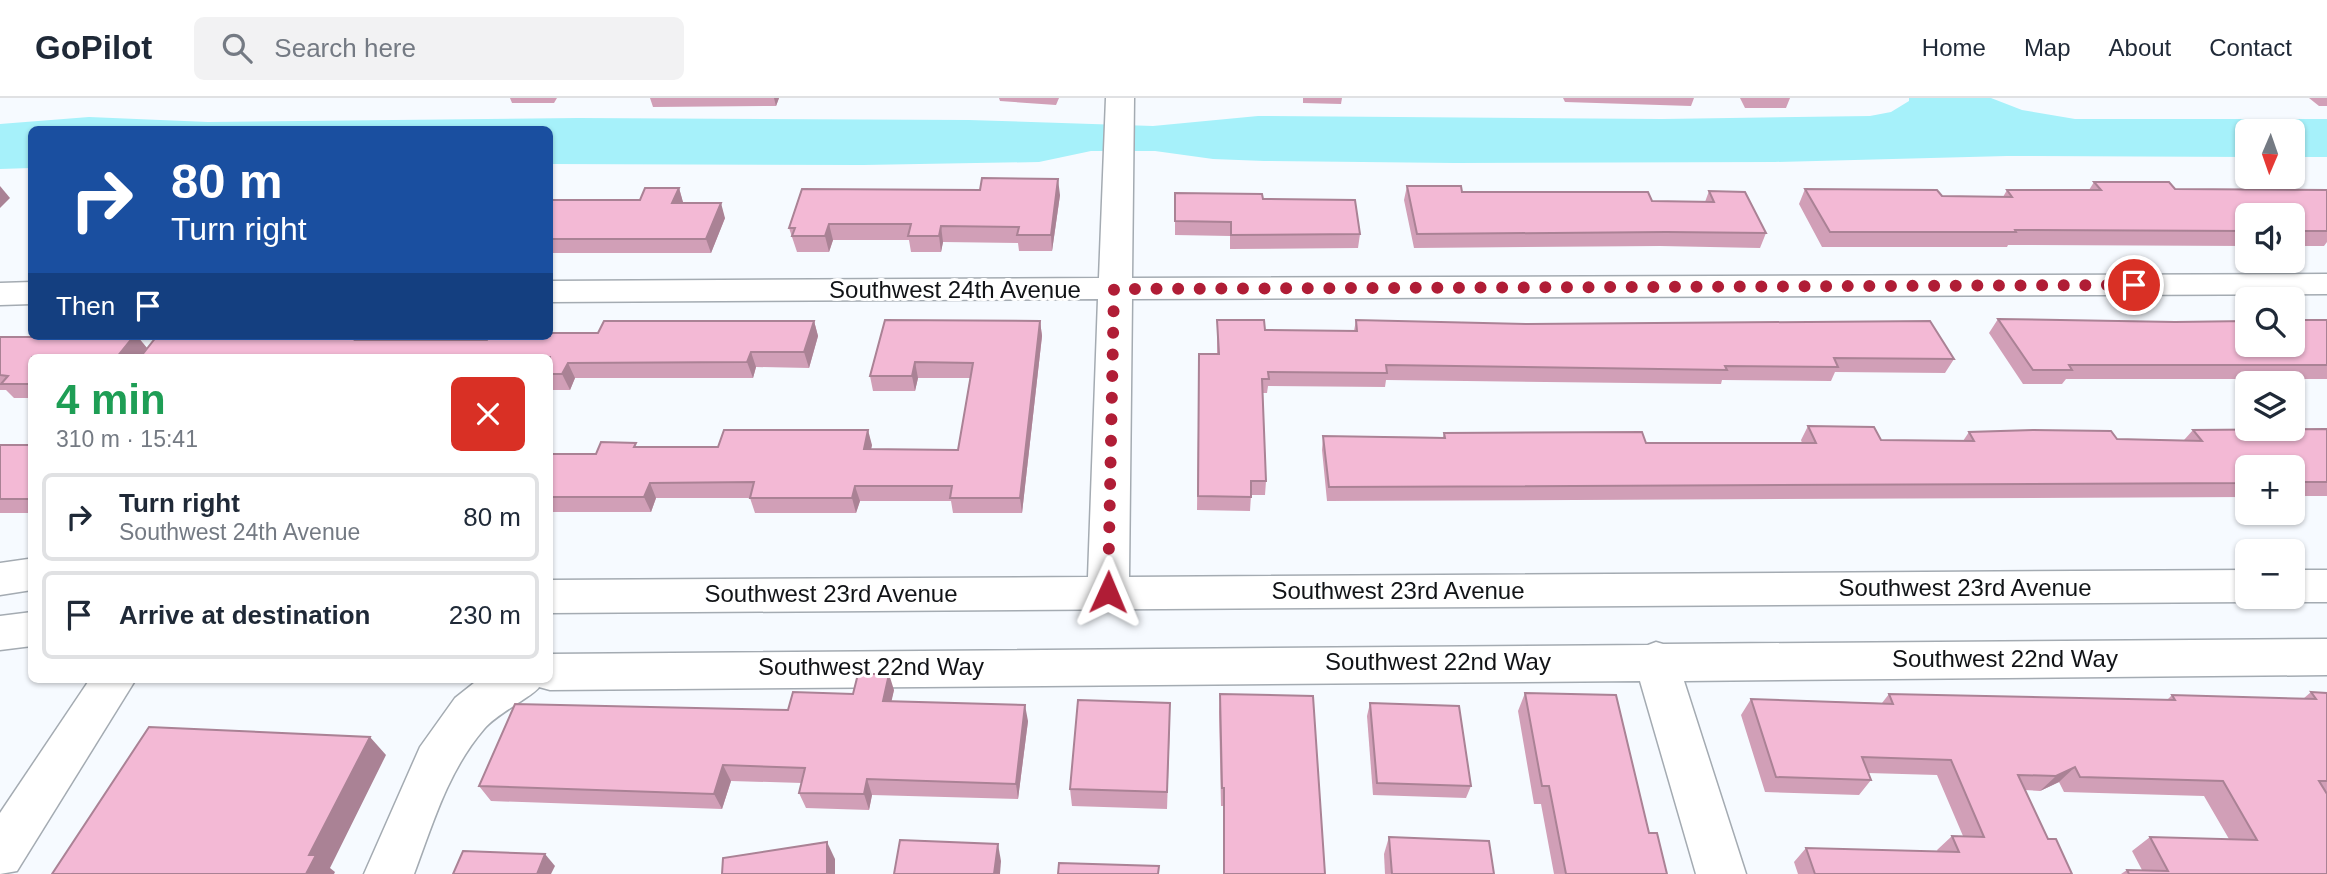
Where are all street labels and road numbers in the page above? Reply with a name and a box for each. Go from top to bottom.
street label: Southwest 24th Avenue [829,276,1081,303]
street label: Southwest 23rd Avenue [1838,574,2092,601]
street label: Southwest 23rd Avenue [1271,577,1525,604]
street label: Southwest 23rd Avenue [704,580,958,607]
street label: Southwest 22nd Way [1892,645,2118,672]
street label: Southwest 22nd Way [1325,648,1551,675]
street label: Southwest 22nd Way [758,653,984,680]

